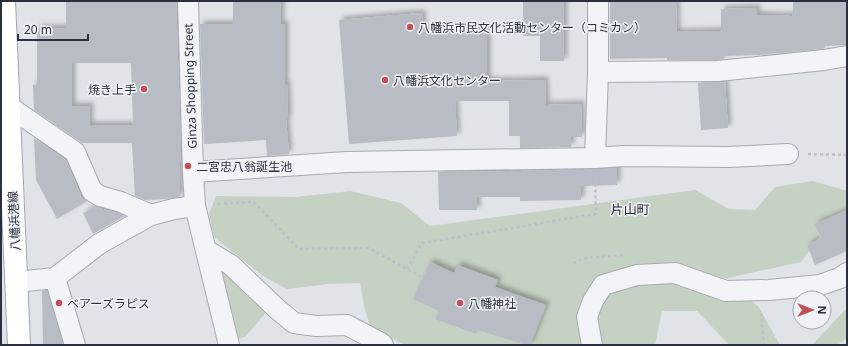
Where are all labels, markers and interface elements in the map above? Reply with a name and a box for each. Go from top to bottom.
scale bar [18,16,88,42]
place label: 八幡浜市民文化活動センター（コミカン） [418,19,646,36]
text: 20 m [24,21,52,38]
street label: Ginza Shopping Street [179,22,201,149]
marker: 八幡浜市民文化活動センター（コミカン） [405,22,415,32]
place label: 八幡浜文化センター [393,72,501,89]
marker: 八幡浜文化センター [380,75,390,85]
place label: 焼き上手 [88,81,136,98]
marker: 焼き上手 [139,84,149,94]
place label: 二宮忠八翁誕生池 [196,158,292,175]
marker: 二宮忠八翁誕生池 [183,161,193,171]
street label: 八幡浜港線 [4,191,24,251]
district label: 片山町 [610,200,650,218]
north arrow [792,290,832,330]
place label: ベアーズラピス [67,295,150,312]
place label: 八幡神社 [468,295,516,312]
marker: ベアーズラピス [54,298,64,308]
marker: 八幡神社 [455,298,465,308]
text: N [815,306,830,314]

